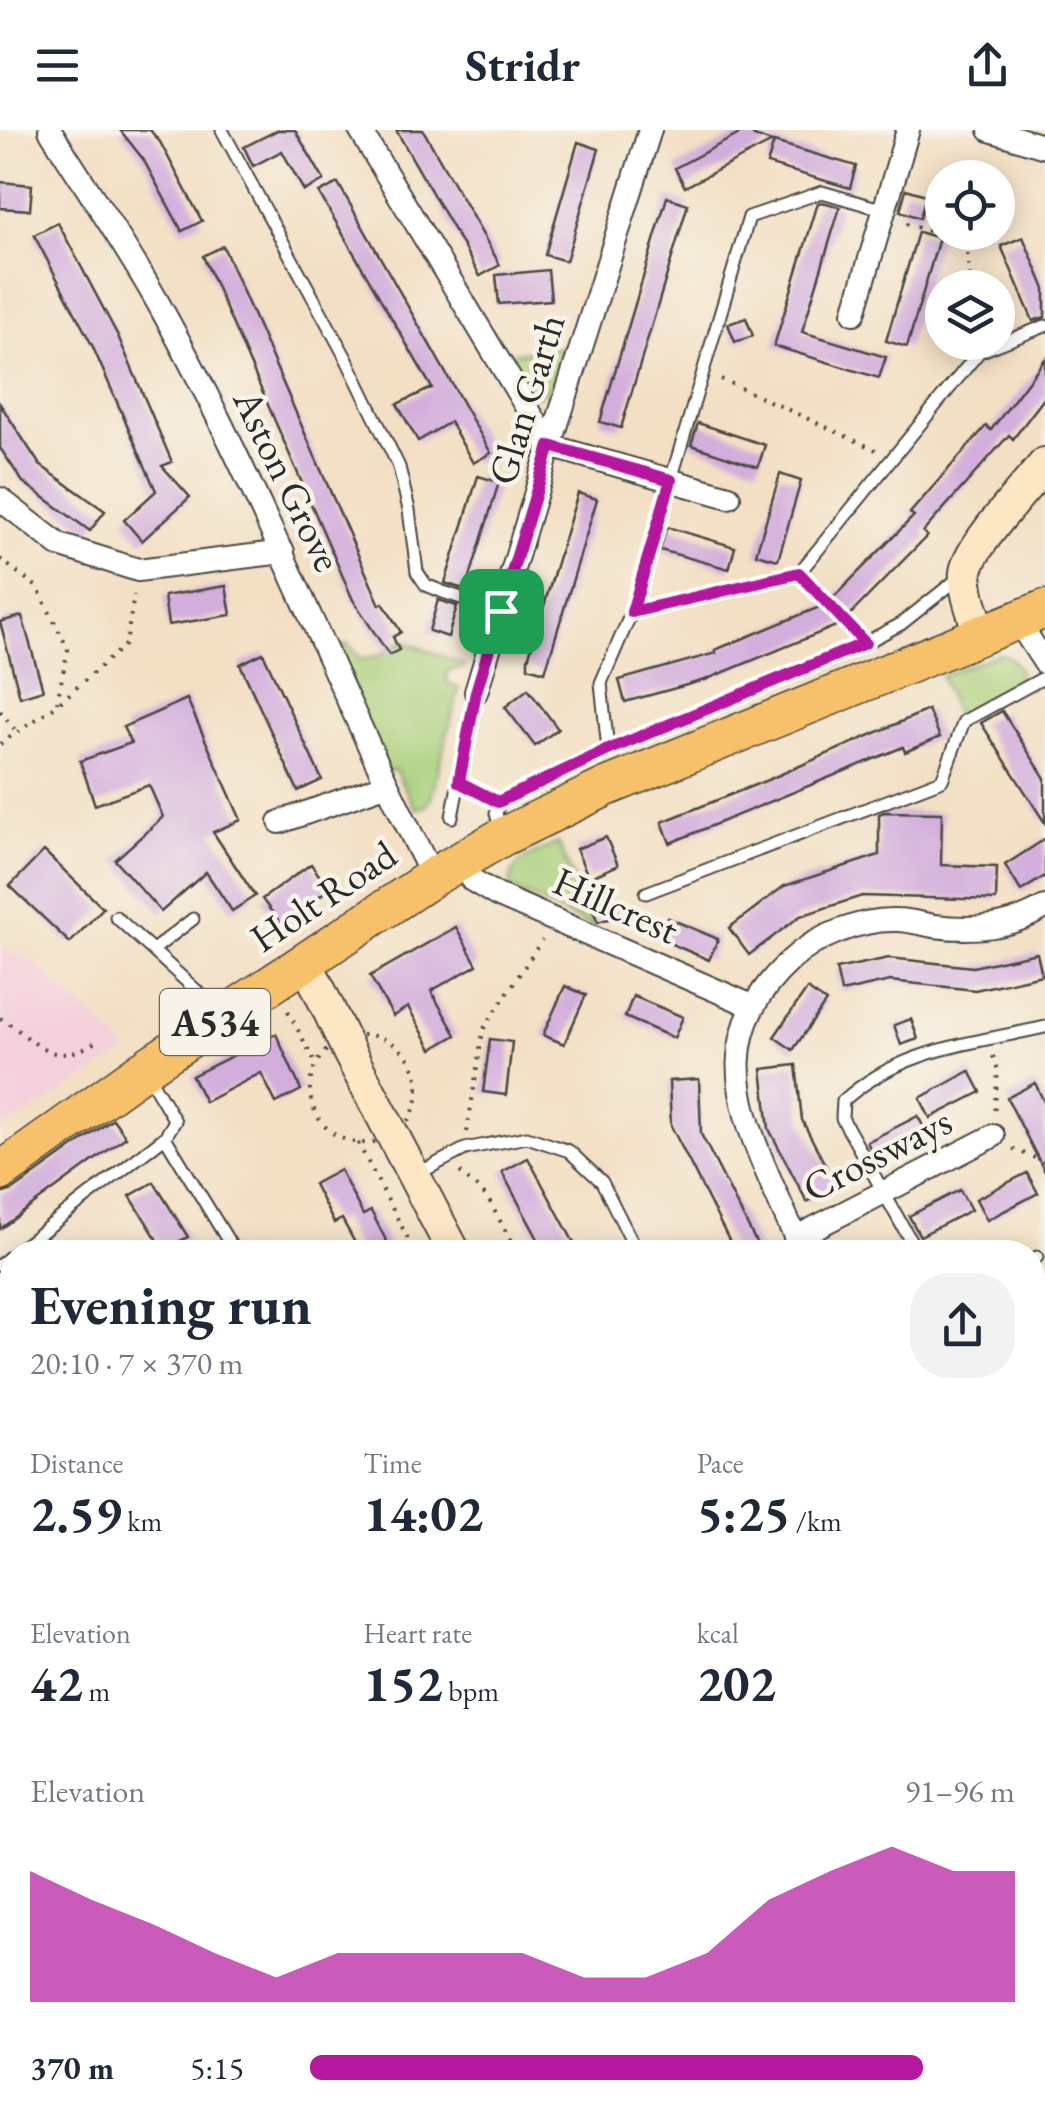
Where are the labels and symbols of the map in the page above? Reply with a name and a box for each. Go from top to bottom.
street label: Glan Garth [475,307,577,491]
street label: Aston Grove [221,380,354,579]
pin [459,569,544,654]
street label: Holt Road [240,828,407,964]
street label: Hillcrest [545,854,687,956]
road number: A534 [160,989,270,1055]
street label: Crossways [794,1094,960,1214]

